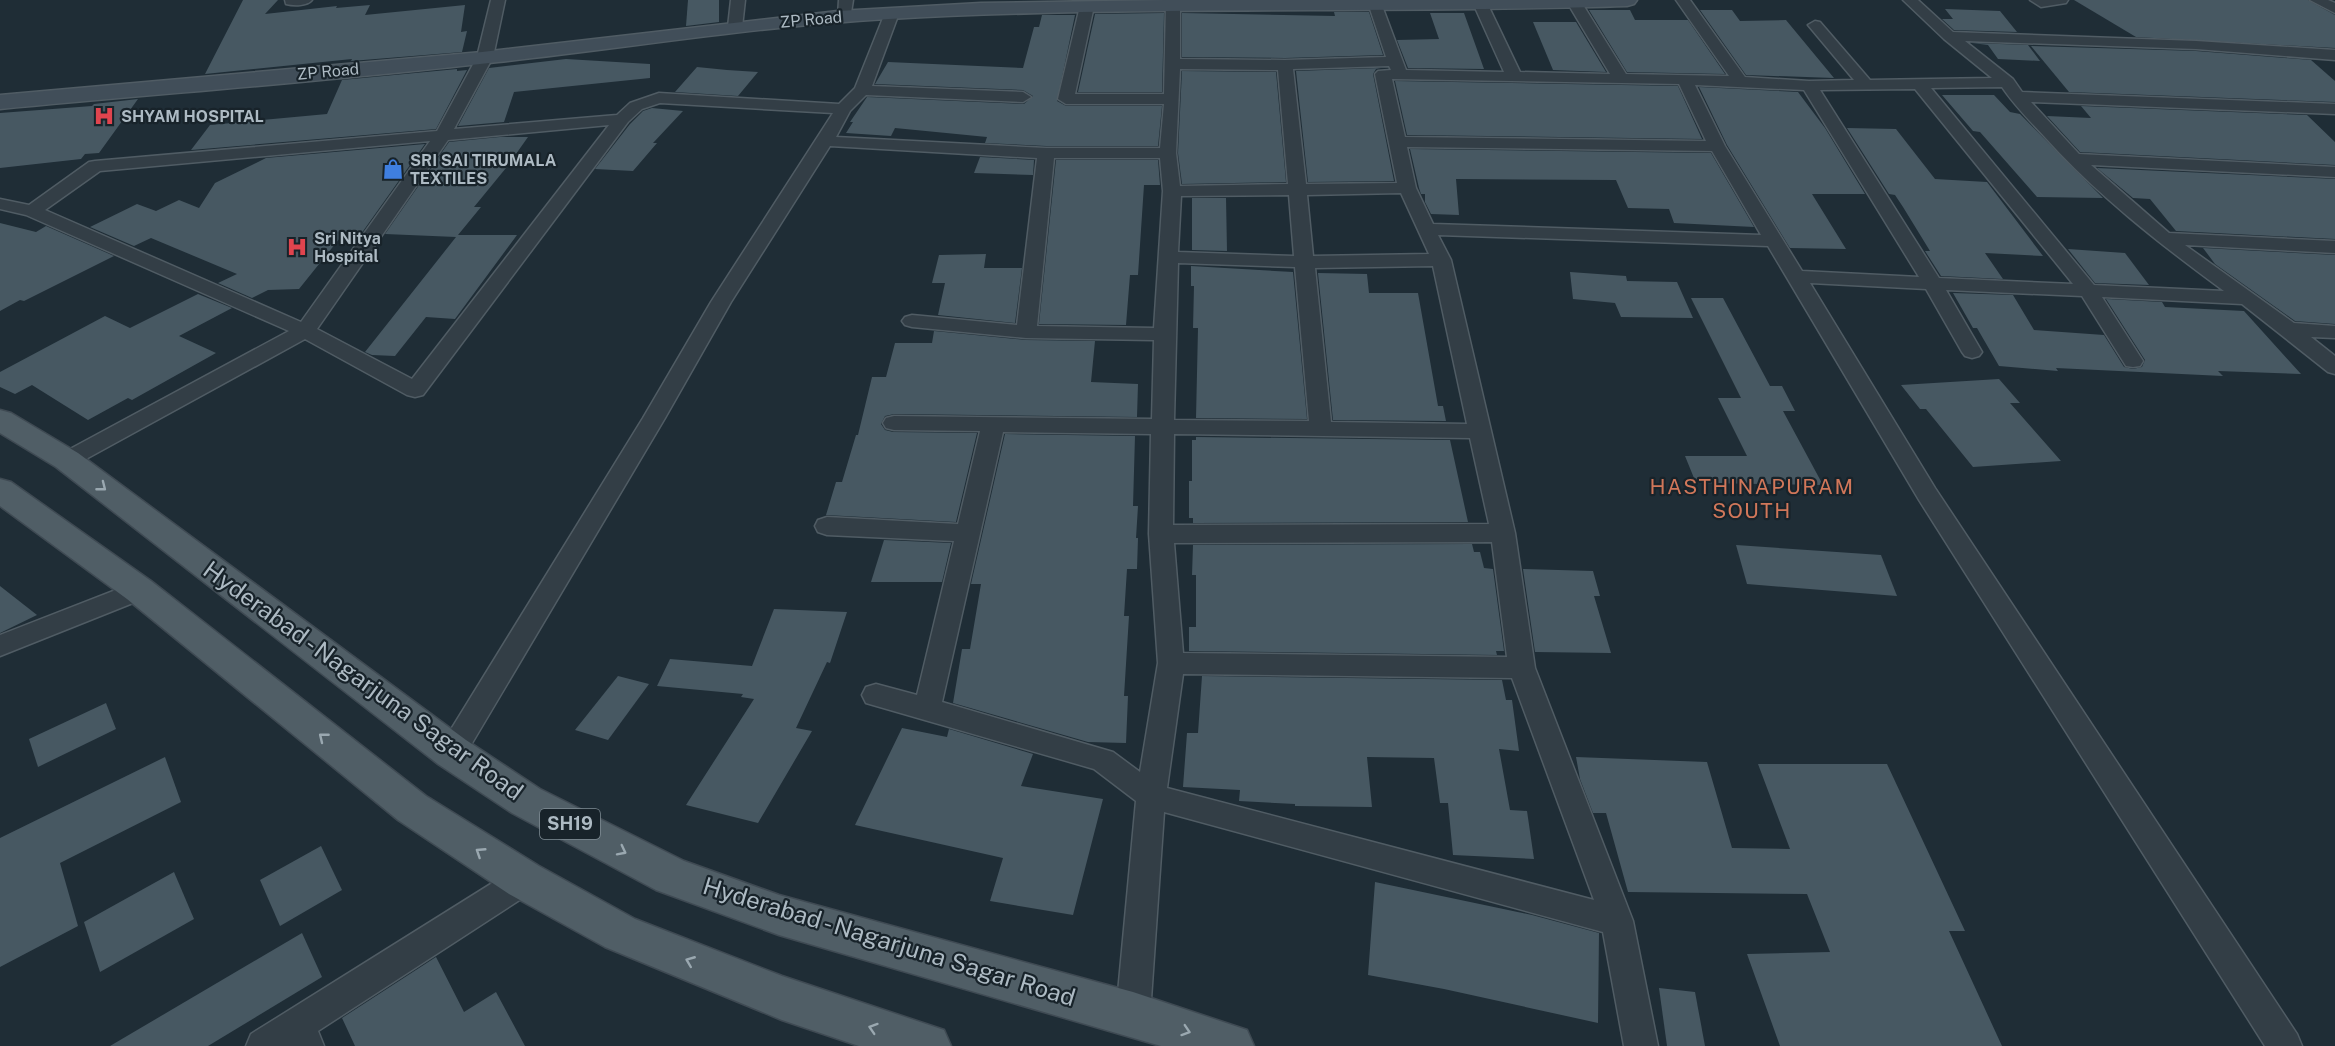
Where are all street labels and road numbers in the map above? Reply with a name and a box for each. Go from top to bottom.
street label: ZP Road [779,7,843,32]
street label: ZP Road [296,59,360,84]
street label: Hyderabad - Nagarjuna Sagar Road [198,555,529,806]
road number: SH19 [540,809,600,839]
street label: Hyderabad - Nagarjuna Sagar Road [700,871,1079,1011]

